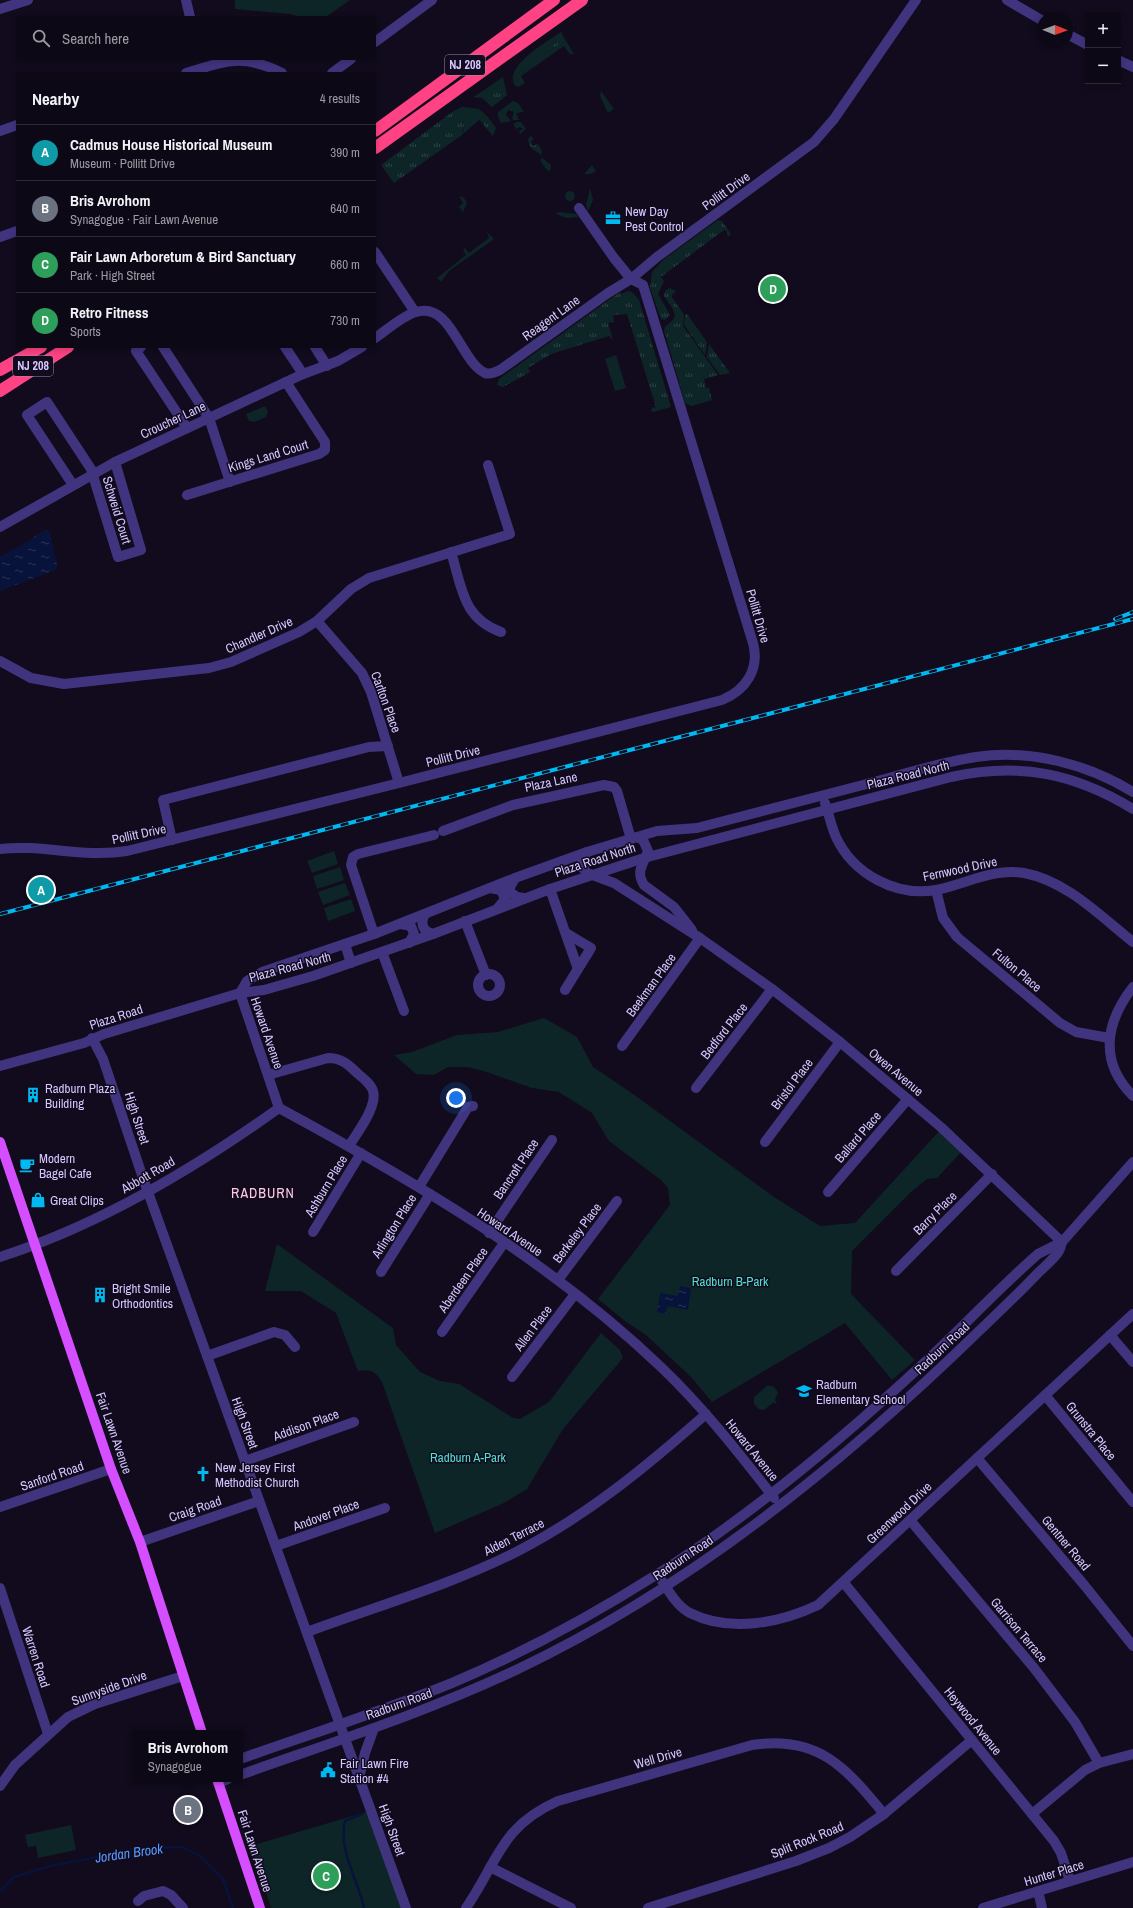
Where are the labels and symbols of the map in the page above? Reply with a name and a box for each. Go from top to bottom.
north arrow [1037,12,1073,48]
road number: NJ 208 [445,55,485,75]
street label: Pollitt Drive [699,168,753,214]
place label: New Day Pest Control [625,203,684,235]
office icon: New Day Pest Control [604,209,622,227]
pin: D [760,274,786,304]
street label: Reagent Lane [519,291,583,345]
road number: NJ 208 [13,356,53,376]
street label: Croucher Lane [137,397,209,443]
street label: Kings Land Court [226,436,310,476]
street label: Schweid Court [99,474,135,546]
street label: Pollitt Drive [742,587,774,645]
street label: Chandler Drive [223,613,295,657]
street label: Carlton Place [367,669,405,735]
street label: Pollitt Drive [424,741,482,771]
street label: Plaza Road North [865,757,951,793]
street label: Plaza Lane [523,768,579,796]
street label: Pollitt Drive [110,820,168,848]
street label: Plaza Road North [552,839,638,881]
street label: Fernwood Drive [921,853,999,885]
pin: A [28,875,54,905]
street label: Fulton Place [989,944,1045,996]
street label: Plaza Road North [247,948,333,986]
street label: Beekman Place [622,950,680,1020]
street label: Howard Avenue [247,995,287,1071]
street label: Bedford Place [697,999,751,1063]
street label: Plaza Road [87,1000,145,1034]
street label: Owen Avenue [865,1044,927,1100]
street label: Bristol Place [767,1055,817,1113]
place label: Radburn Plaza Building [45,1080,116,1112]
building icon: Radburn Plaza Building [24,1086,42,1104]
your location [446,1088,466,1108]
street label: High Street [121,1090,153,1146]
street label: Ballard Place [831,1108,885,1166]
street label: Bancroft Place [490,1135,542,1202]
place label: Modern Bagel Cafe [39,1150,92,1182]
street label: Ashburn Place [300,1152,351,1221]
street label: Abbott Road [117,1153,178,1198]
cafe icon: Modern Bagel Cafe [18,1156,36,1174]
district label: RADBURN [231,1184,295,1202]
street label: Barry Place [910,1187,961,1238]
shop icon: Great Clips [29,1191,47,1209]
street label: Arlington Place [367,1191,420,1262]
place label: Great Clips [50,1192,104,1209]
street label: Berkeley Place [549,1199,605,1267]
street label: Howard Avenue [474,1204,546,1260]
street label: Aberdeen Place [434,1244,492,1317]
park label: Radburn B-Park [692,1273,769,1290]
place label: Bright Smile Orthodontics [112,1280,173,1312]
building icon: Bright Smile Orthodontics [91,1286,109,1304]
street label: Allen Place [510,1302,556,1355]
street label: Radburn Road [911,1318,973,1378]
place label: Radburn Elementary School [816,1376,905,1408]
school or university icon: Radburn Elementary School [795,1382,813,1400]
street label: Fair Lawn Avenue [92,1390,136,1476]
street label: High Street [228,1395,262,1451]
street label: Grunstra Place [1062,1398,1120,1464]
street label: Addison Place [270,1405,341,1445]
street label: Howard Avenue [722,1415,782,1485]
park label: Radburn A-Park [430,1449,507,1466]
street label: Sanford Road [18,1457,86,1495]
place label: New Jersey First Methodist Church [215,1459,299,1491]
church icon: New Jersey First Methodist Church [194,1465,212,1483]
street label: Greenwood Drive [863,1478,935,1548]
street label: Craig Road [166,1492,224,1526]
street label: Andover Place [290,1495,362,1535]
street label: Gentner Road [1038,1512,1094,1574]
street label: Alden Terrace [480,1515,547,1560]
street label: Radburn Road [650,1532,717,1584]
street label: Garrison Terrace [987,1594,1051,1666]
street label: Warren Road [18,1624,54,1690]
street label: Sunnyside Drive [69,1667,149,1709]
street label: Heywood Avenue [940,1683,1006,1759]
street label: Radburn Road [364,1684,435,1724]
street label: Well Drive [632,1743,684,1773]
place label: Fair Lawn Fire Station #4 [340,1755,409,1787]
public building icon: Fair Lawn Fire Station #4 [319,1761,337,1779]
pin: B [175,1795,201,1825]
street label: High Street [375,1802,409,1858]
street label: Fair Lawn Avenue [234,1808,276,1894]
street label: Split Rock Road [768,1818,846,1862]
water label: Jordan Brook [93,1839,165,1867]
street label: Hunter Place [1022,1856,1086,1890]
pin: C [313,1861,339,1891]

